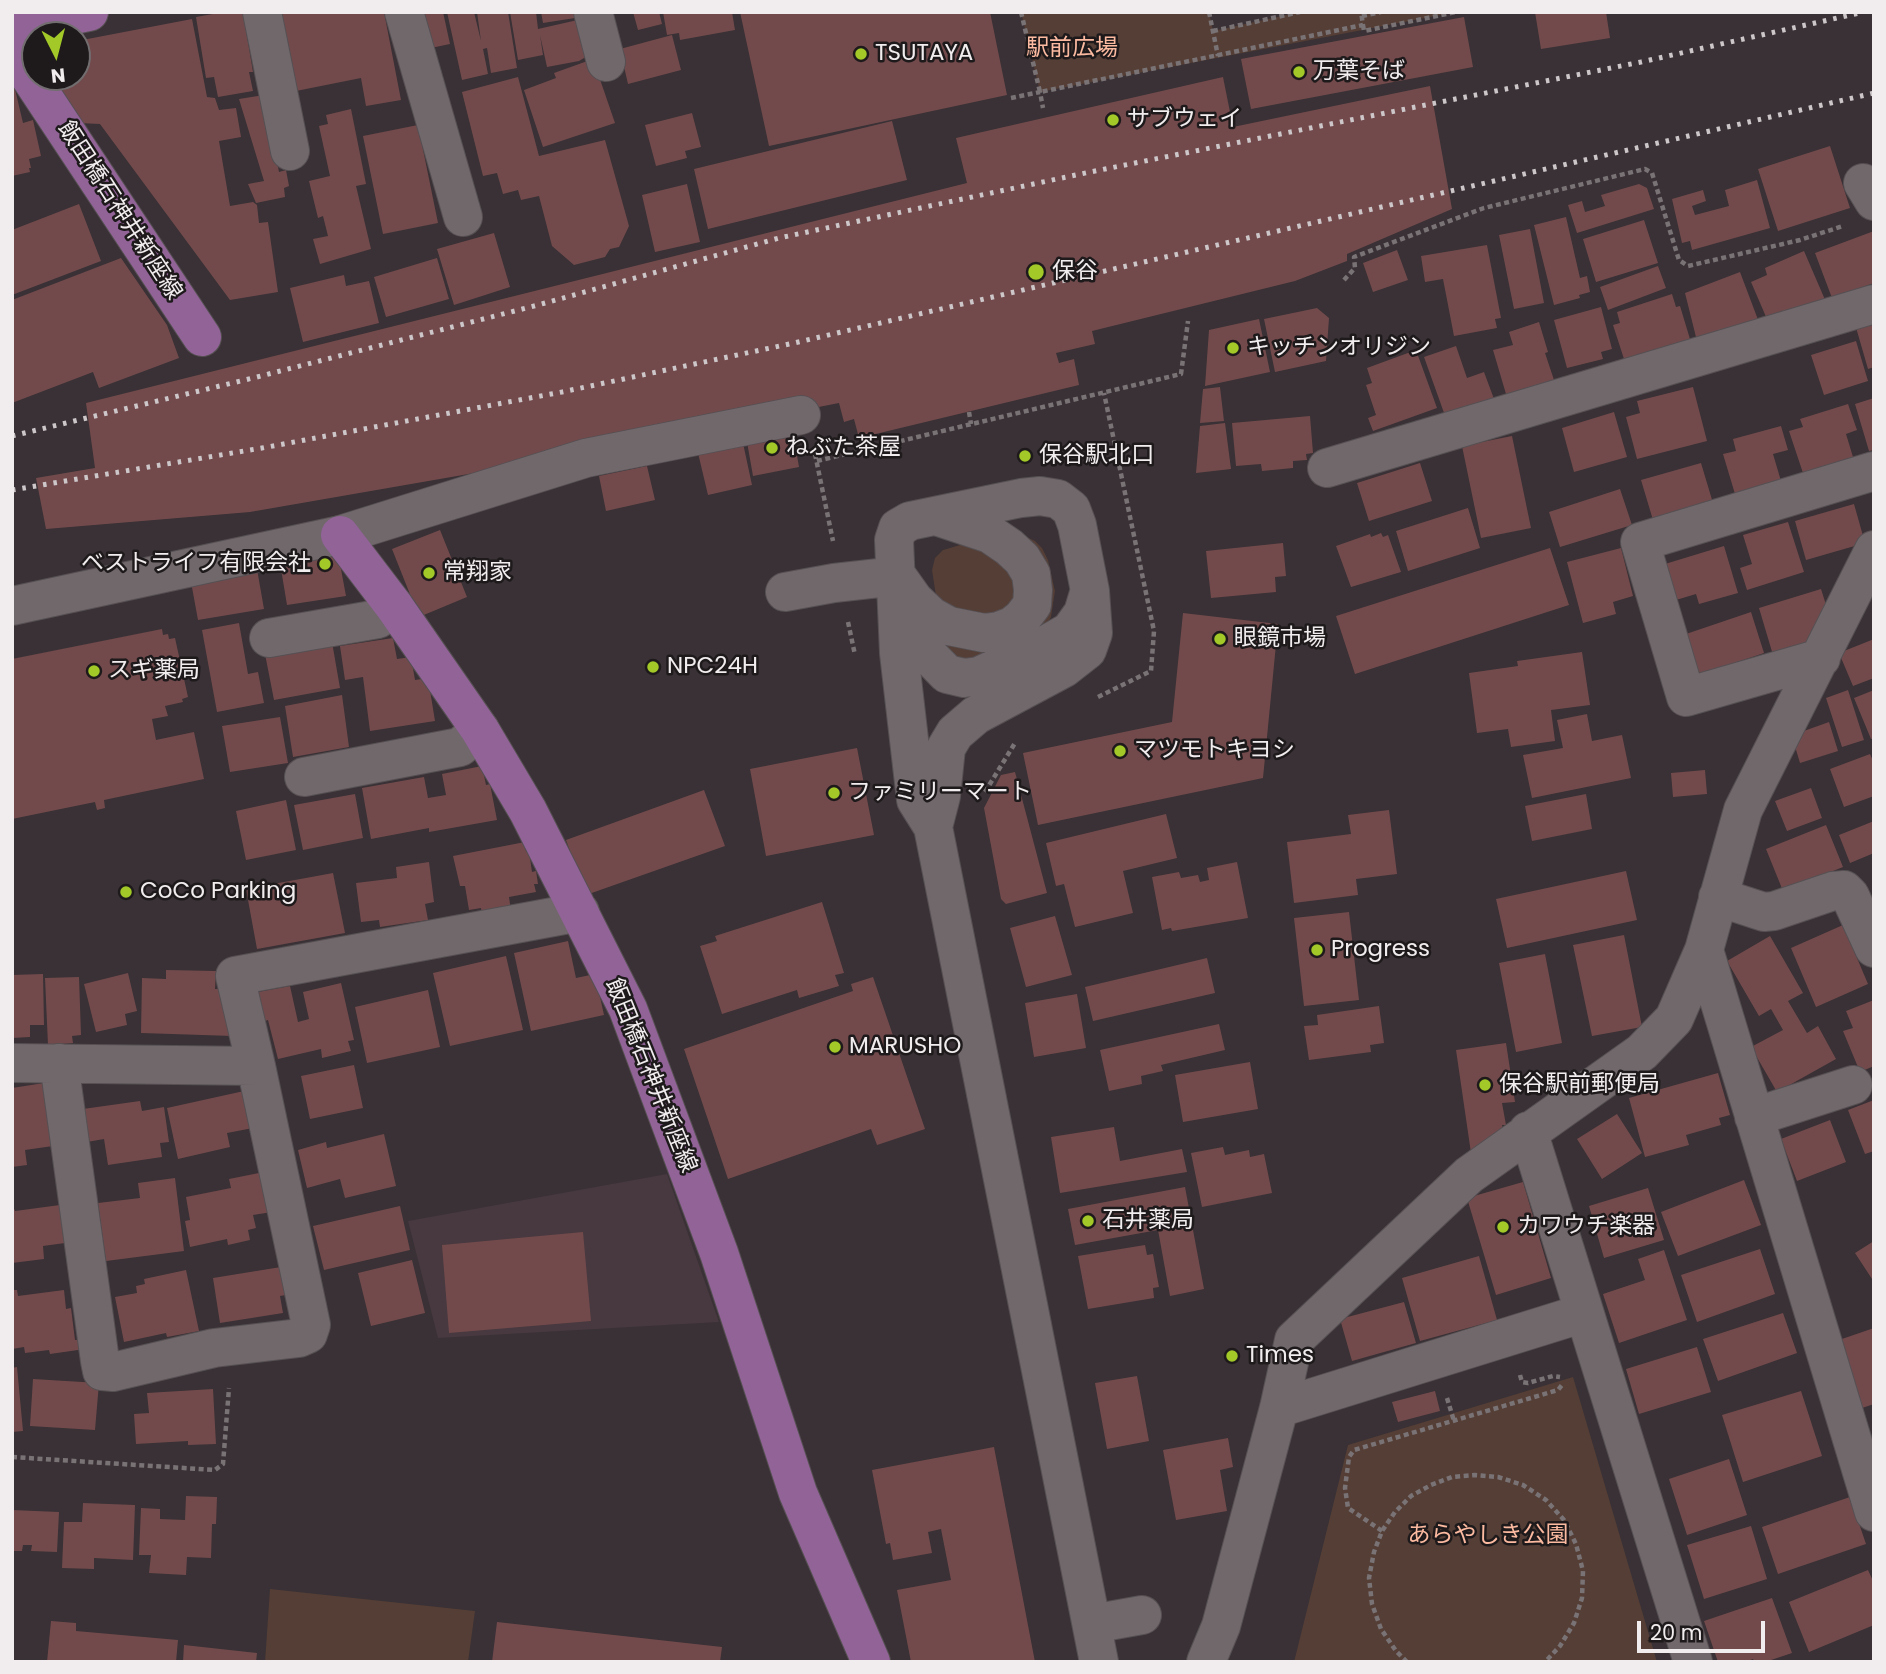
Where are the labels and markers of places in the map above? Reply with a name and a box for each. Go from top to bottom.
place label: TSUTAYA [875,40,973,68]
marker: TSUTAYA [853,46,869,62]
place label: 万葉そば [1313,58,1405,86]
marker: 万葉そば [1291,64,1307,80]
place label: サブウェイ [1127,106,1242,134]
marker: サブウェイ [1105,112,1121,128]
place label: 保谷 [1052,258,1098,286]
marker: 保谷 [1026,262,1046,282]
place label: キッチンオリジン [1247,334,1431,362]
marker: キッチンオリジン [1225,340,1241,356]
place label: ねぶた茶屋 [786,434,901,462]
marker: ねぶた茶屋 [764,440,780,456]
place label: 保谷駅北口 [1039,442,1154,470]
marker: 保谷駅北口 [1017,448,1033,464]
place label: ベストライフ有限会社 [81,550,311,578]
marker: ベストライフ有限会社 [317,556,333,572]
place label: 常翔家 [443,559,512,587]
marker: 常翔家 [421,565,437,581]
place label: 眼鏡市場 [1234,625,1326,653]
marker: 眼鏡市場 [1212,631,1228,647]
place label: NPC24H [667,653,758,681]
place label: スギ薬局 [108,657,200,685]
marker: NPC24H [645,659,661,675]
marker: スギ薬局 [86,663,102,679]
place label: マツモトキヨシ [1134,737,1295,765]
marker: マツモトキヨシ [1112,743,1128,759]
place label: ファミリーマート [848,779,1032,807]
marker: ファミリーマート [826,785,842,801]
place label: CoCo Parking [140,878,296,906]
marker: CoCo Parking [118,884,134,900]
place label: Progress [1331,936,1430,964]
marker: Progress [1309,942,1325,958]
place label: MARUSHO [849,1033,961,1061]
marker: MARUSHO [827,1039,843,1055]
place label: 保谷駅前郵便局 [1499,1071,1660,1099]
marker: 保谷駅前郵便局 [1477,1077,1493,1093]
place label: 石井薬局 [1102,1207,1194,1235]
marker: 石井薬局 [1080,1213,1096,1229]
place label: カワウチ楽器 [1517,1213,1655,1241]
marker: カワウチ楽器 [1495,1219,1511,1235]
place label: Times [1246,1342,1314,1370]
marker: Times [1224,1348,1240,1364]

